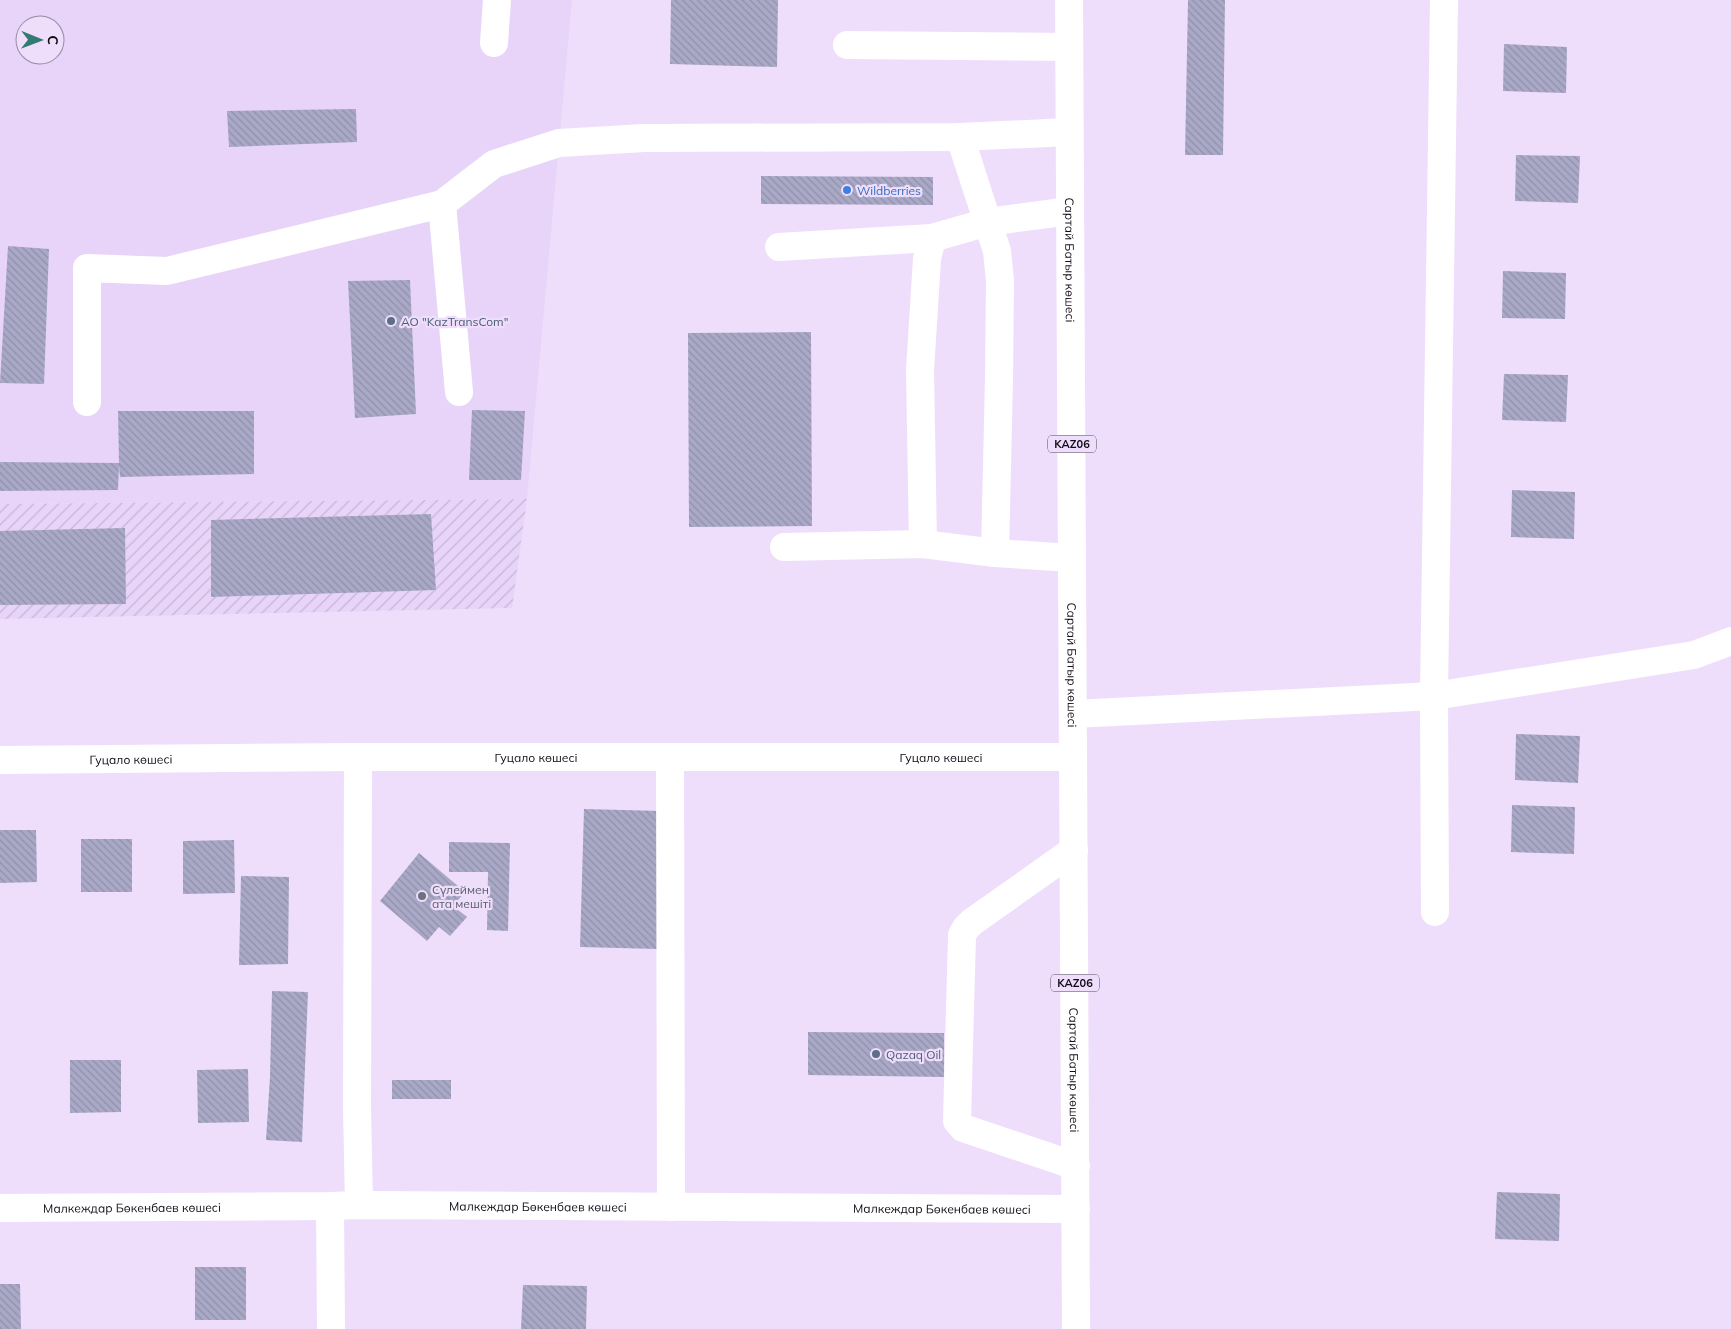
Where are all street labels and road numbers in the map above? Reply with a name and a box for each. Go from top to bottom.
street label: Сартай Батыр көшесі [1063,197,1078,323]
road number: KАZ06 [1048,436,1096,452]
street label: Сартай Батыр көшесі [1065,602,1080,728]
street label: Гуцало көшесі [495,750,577,765]
street label: Гуцало көшесі [900,750,982,765]
street label: Гуцало көшесі [89,751,173,767]
road number: KАZ06 [1051,974,1099,991]
street label: Сартай Батыр көшесі [1067,1007,1082,1133]
street label: Малкеждар Бөкенбаев көшесі [449,1198,627,1214]
street label: Малкеждар Бөкенбаев көшесі [43,1199,221,1215]
street label: Малкеждар Бөкенбаев көшесі [853,1200,1031,1216]

